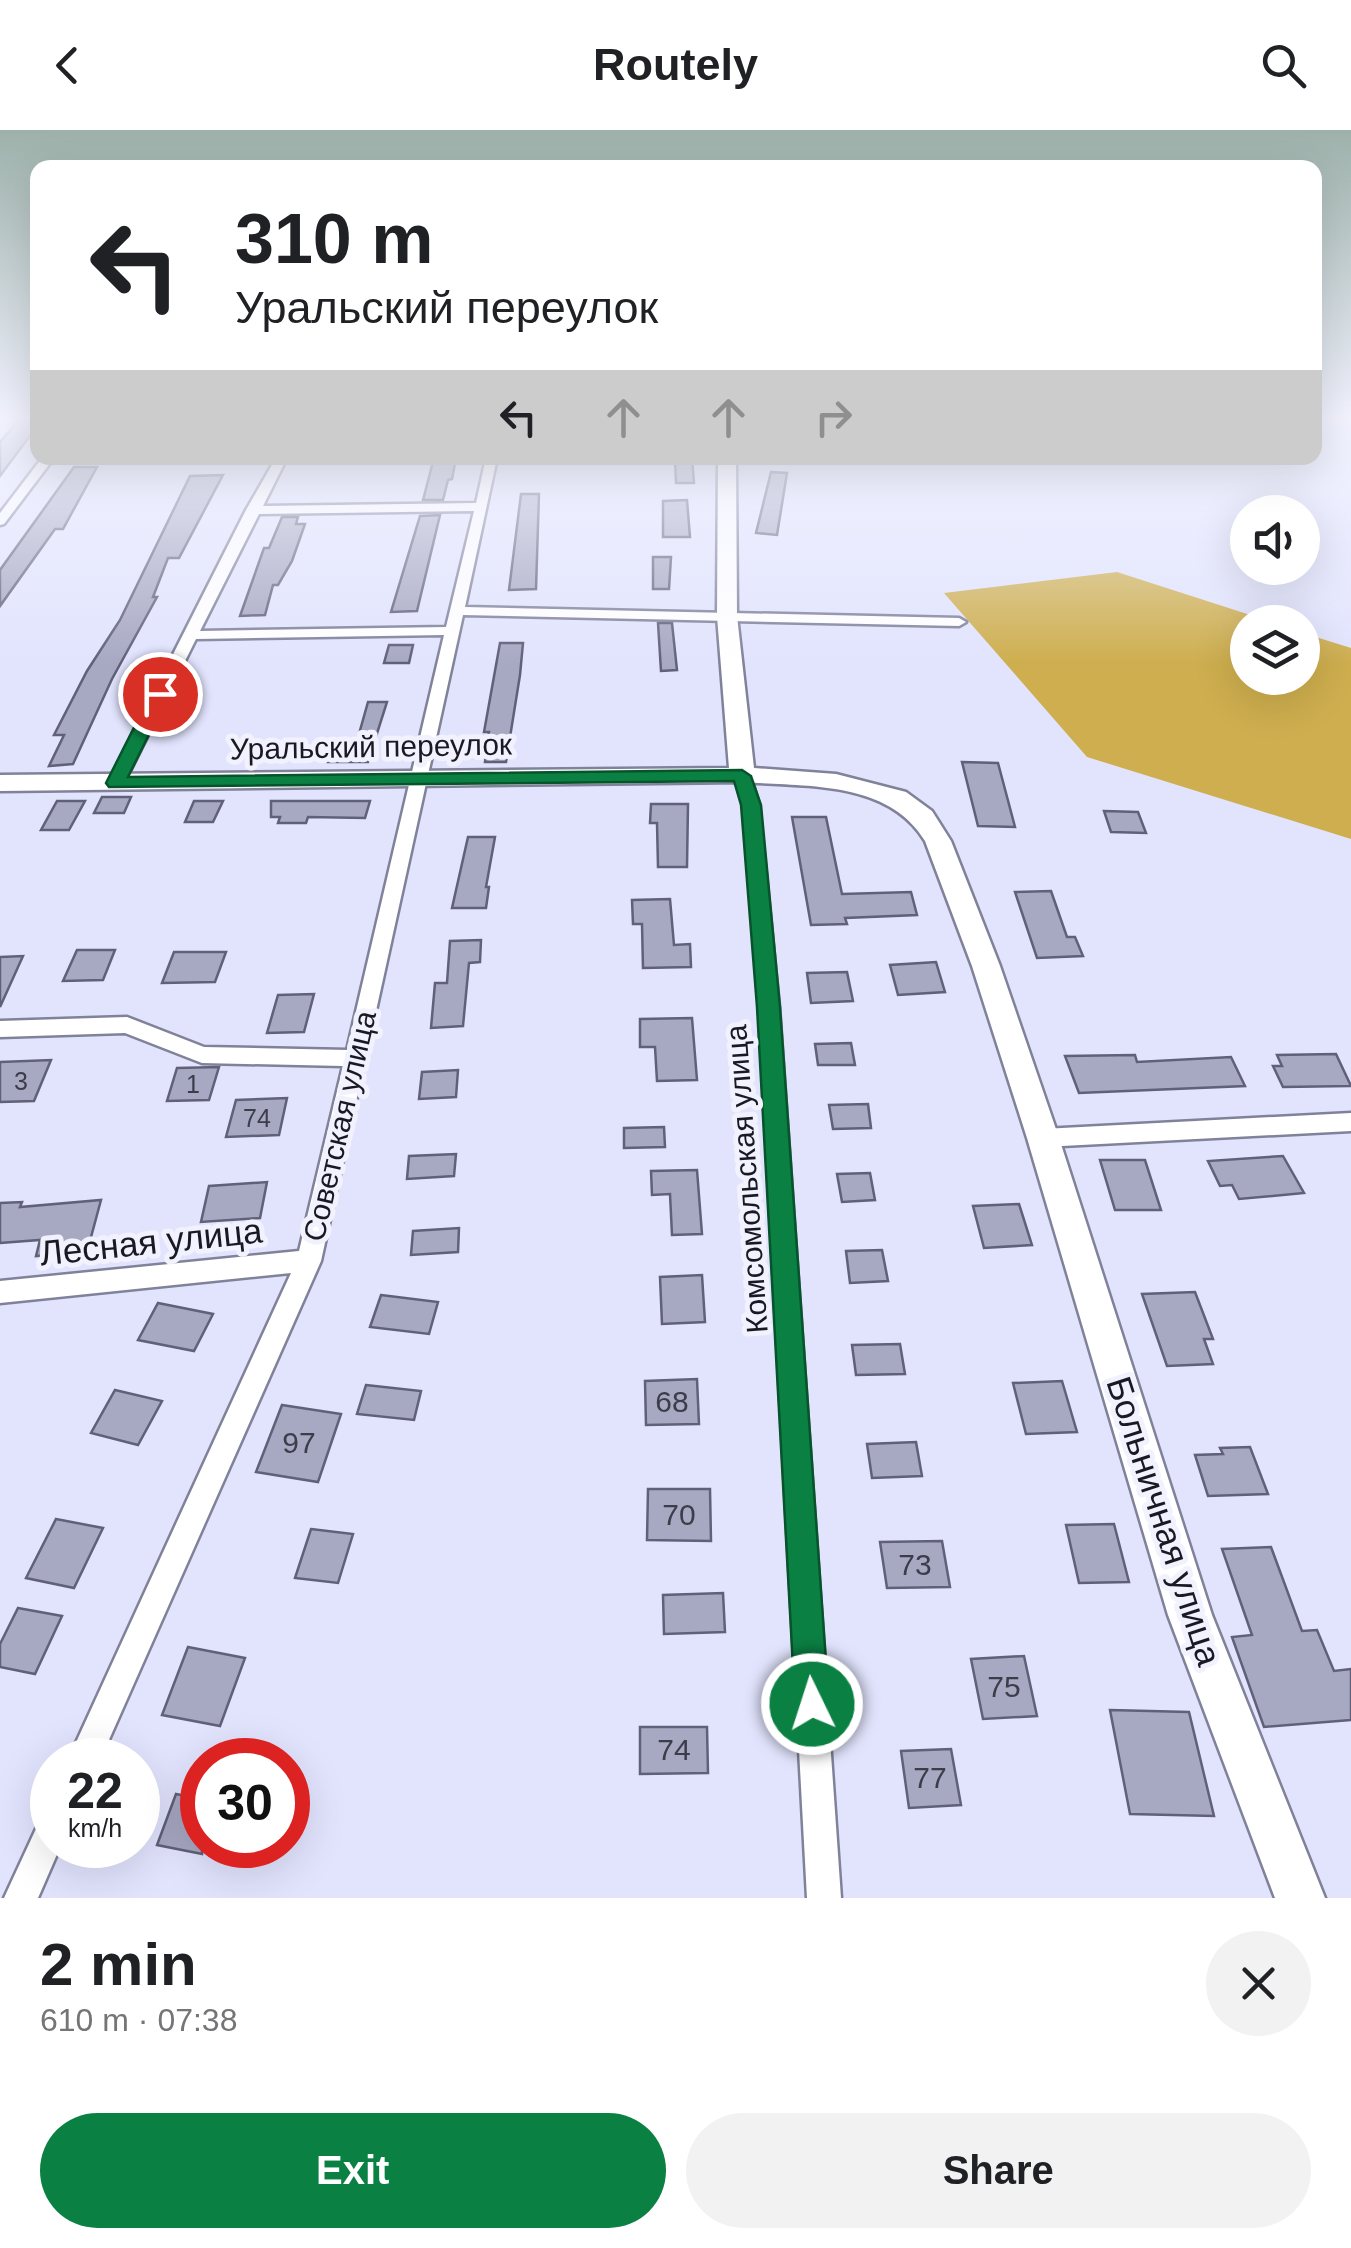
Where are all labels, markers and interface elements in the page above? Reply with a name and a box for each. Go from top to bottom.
icon: back [40,38,95,93]
icon: search [1256,38,1311,93]
text: Routely [593,39,758,90]
icon: left [70,200,200,330]
text: 310 m [235,200,433,278]
text: Уральский переулок [235,282,658,333]
icon: left [491,390,546,445]
icon: ahead [596,390,651,445]
icon: ahead [701,390,756,445]
icon: right [806,390,861,445]
map controls [1230,495,1320,695]
button: sound [1230,495,1320,585]
button: layers [1230,605,1320,695]
pin [118,652,203,737]
icon: arrive [133,667,188,722]
street label: Уральский переулок [230,728,513,765]
street label: Советская улица [297,1007,382,1244]
street label: Комсомольская улица [719,1023,774,1334]
house number: 3 [14,1067,28,1095]
house number: 1 [186,1070,200,1098]
house number: 74 [243,1104,271,1132]
street label: Лесная улица [38,1210,265,1273]
street label: Больничная улица [1099,1372,1230,1671]
house number: 68 [655,1385,689,1418]
house number: 97 [282,1426,316,1459]
house number: 70 [662,1498,696,1531]
house number: 73 [898,1548,932,1581]
position arrow [760,1652,864,1756]
house number: 75 [987,1670,1021,1703]
house number: 74 [657,1733,691,1766]
speed limit sign: 30 [180,1738,310,1868]
house number: 77 [913,1761,947,1794]
text: 22 [67,1763,123,1819]
text: km/h [68,1814,122,1842]
text: 2 min [40,1931,197,1998]
button: close [1206,1931,1311,2036]
text: 610 m · 07:38 [40,2002,237,2038]
button: Exit [40,2113,666,2228]
button: Share [686,2113,1311,2228]

